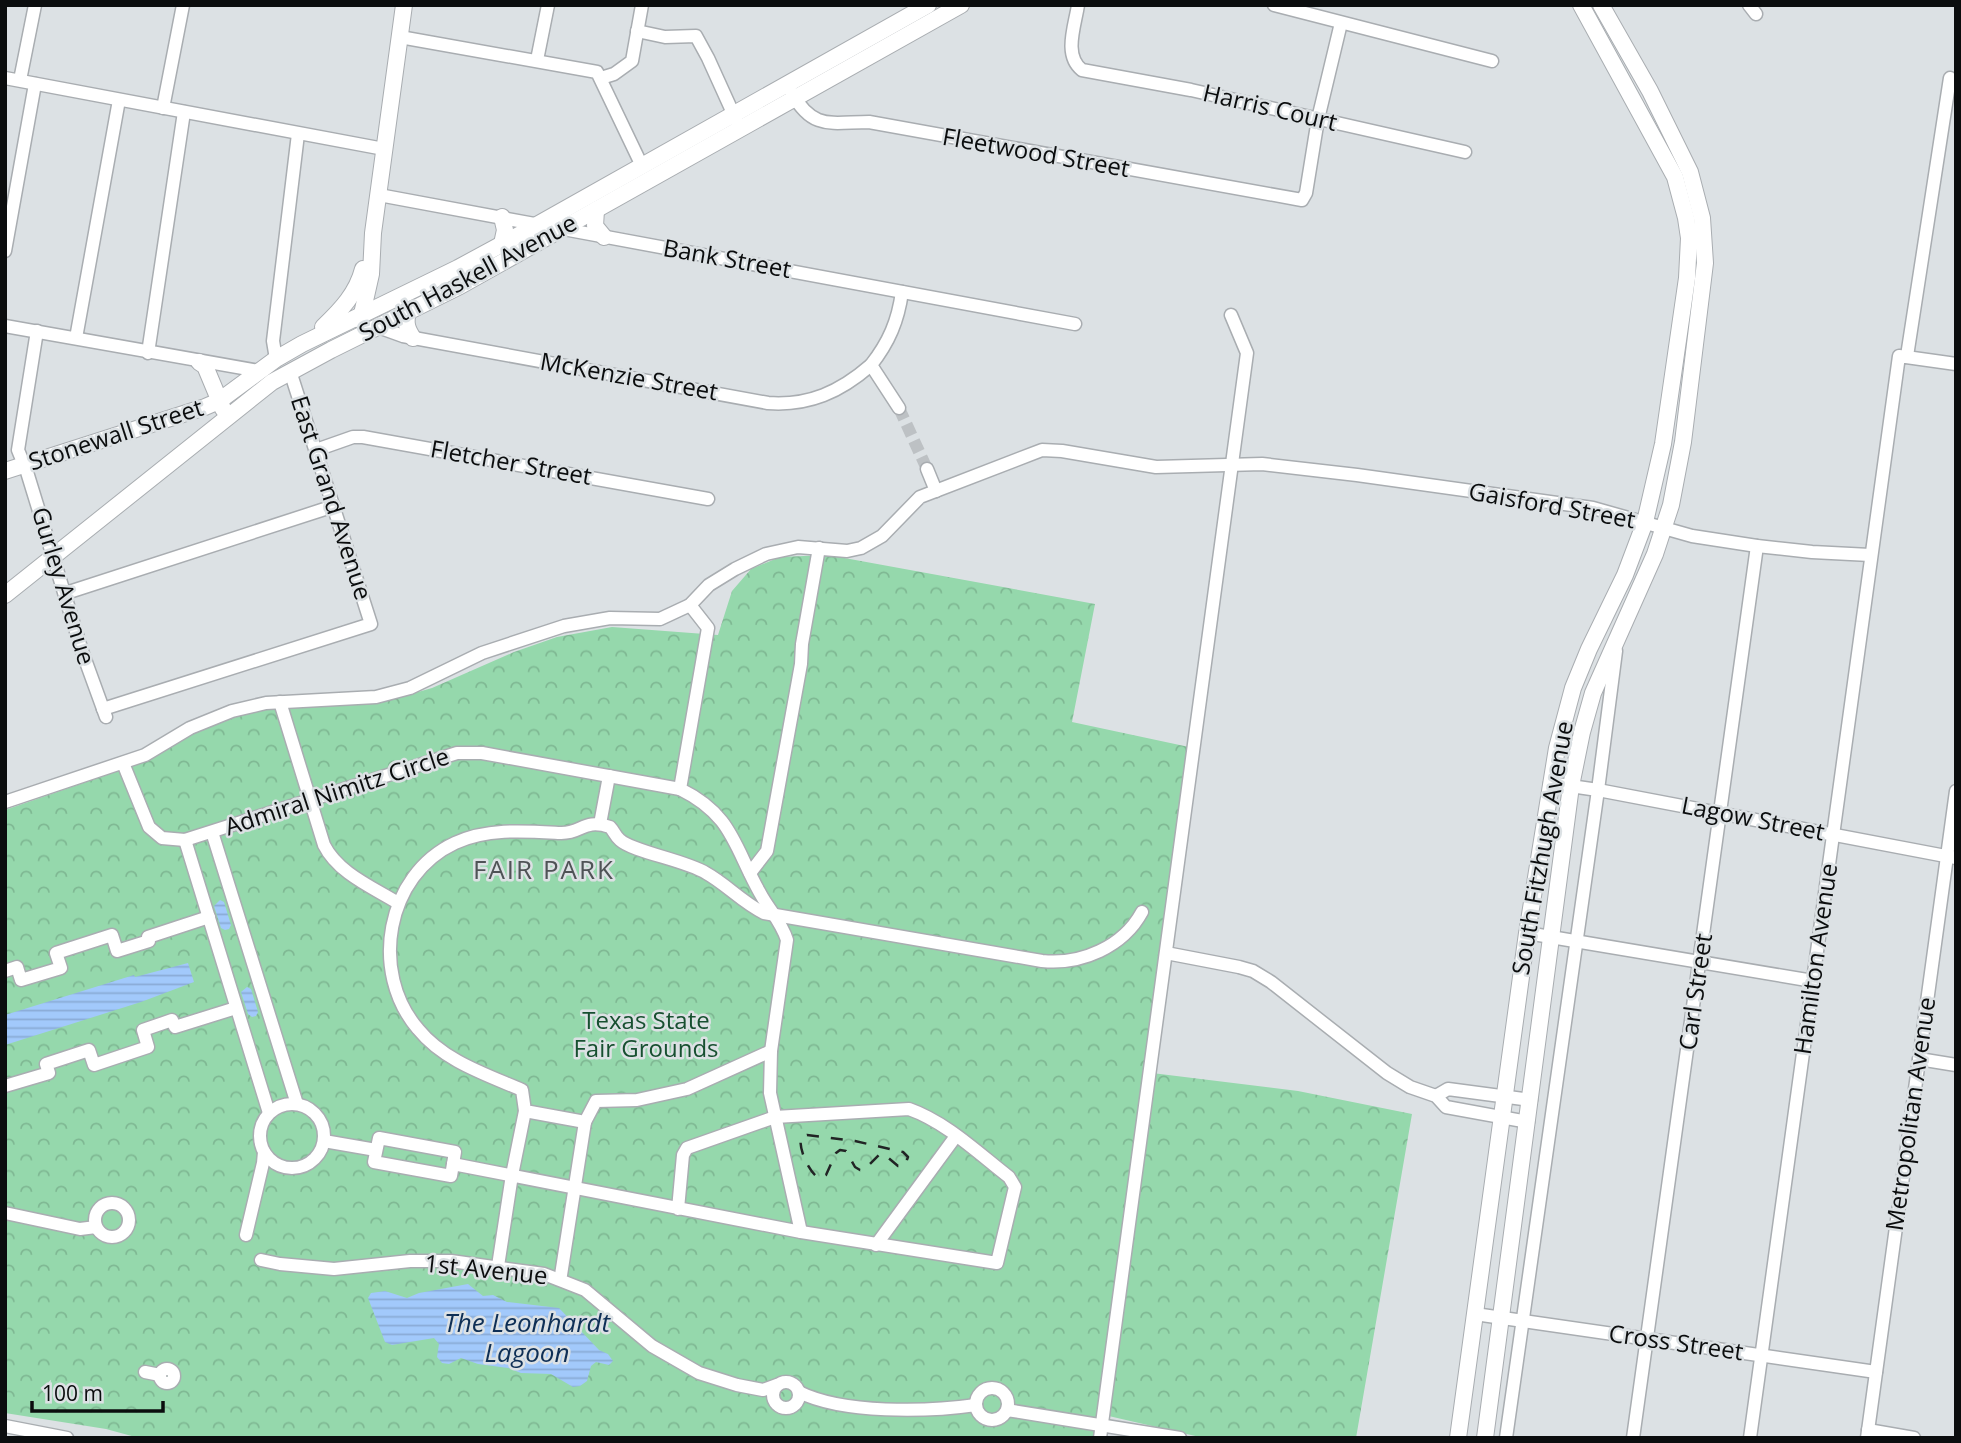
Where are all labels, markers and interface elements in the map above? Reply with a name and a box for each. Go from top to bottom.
street label: Harris Court [1200,75,1341,138]
street label: Fleetwood Street [940,119,1132,184]
street label: South Haskell Avenue [353,205,582,348]
street label: Bank Street [661,230,794,285]
street label: McKenzie Street [538,344,721,407]
street label: Stonewall Street [24,390,207,477]
street label: East Grand Avenue [284,391,381,604]
street label: Fletcher Street [428,431,595,492]
street label: Gaisford Street [1466,474,1638,535]
street label: Gurley Avenue [25,503,104,668]
street label: South Fitzhugh Avenue [1503,718,1580,977]
street label: Admiral Nimitz Circle [220,739,453,842]
street label: Lagow Street [1679,787,1828,848]
district label: FAIR PARK [473,851,615,887]
street label: Hamilton Avenue [1785,861,1844,1057]
street label: Carl Street [1670,931,1719,1052]
street label: Metropolitan Avenue [1877,995,1942,1233]
park label: Texas State Fair Grounds [573,1003,719,1064]
street label: 1st Avenue [423,1246,549,1291]
water label: The Leonhardt Lagoon [444,1304,612,1370]
street label: Cross Street [1607,1316,1746,1367]
scale bar [32,1370,163,1414]
text: 100 m [42,1379,103,1407]

